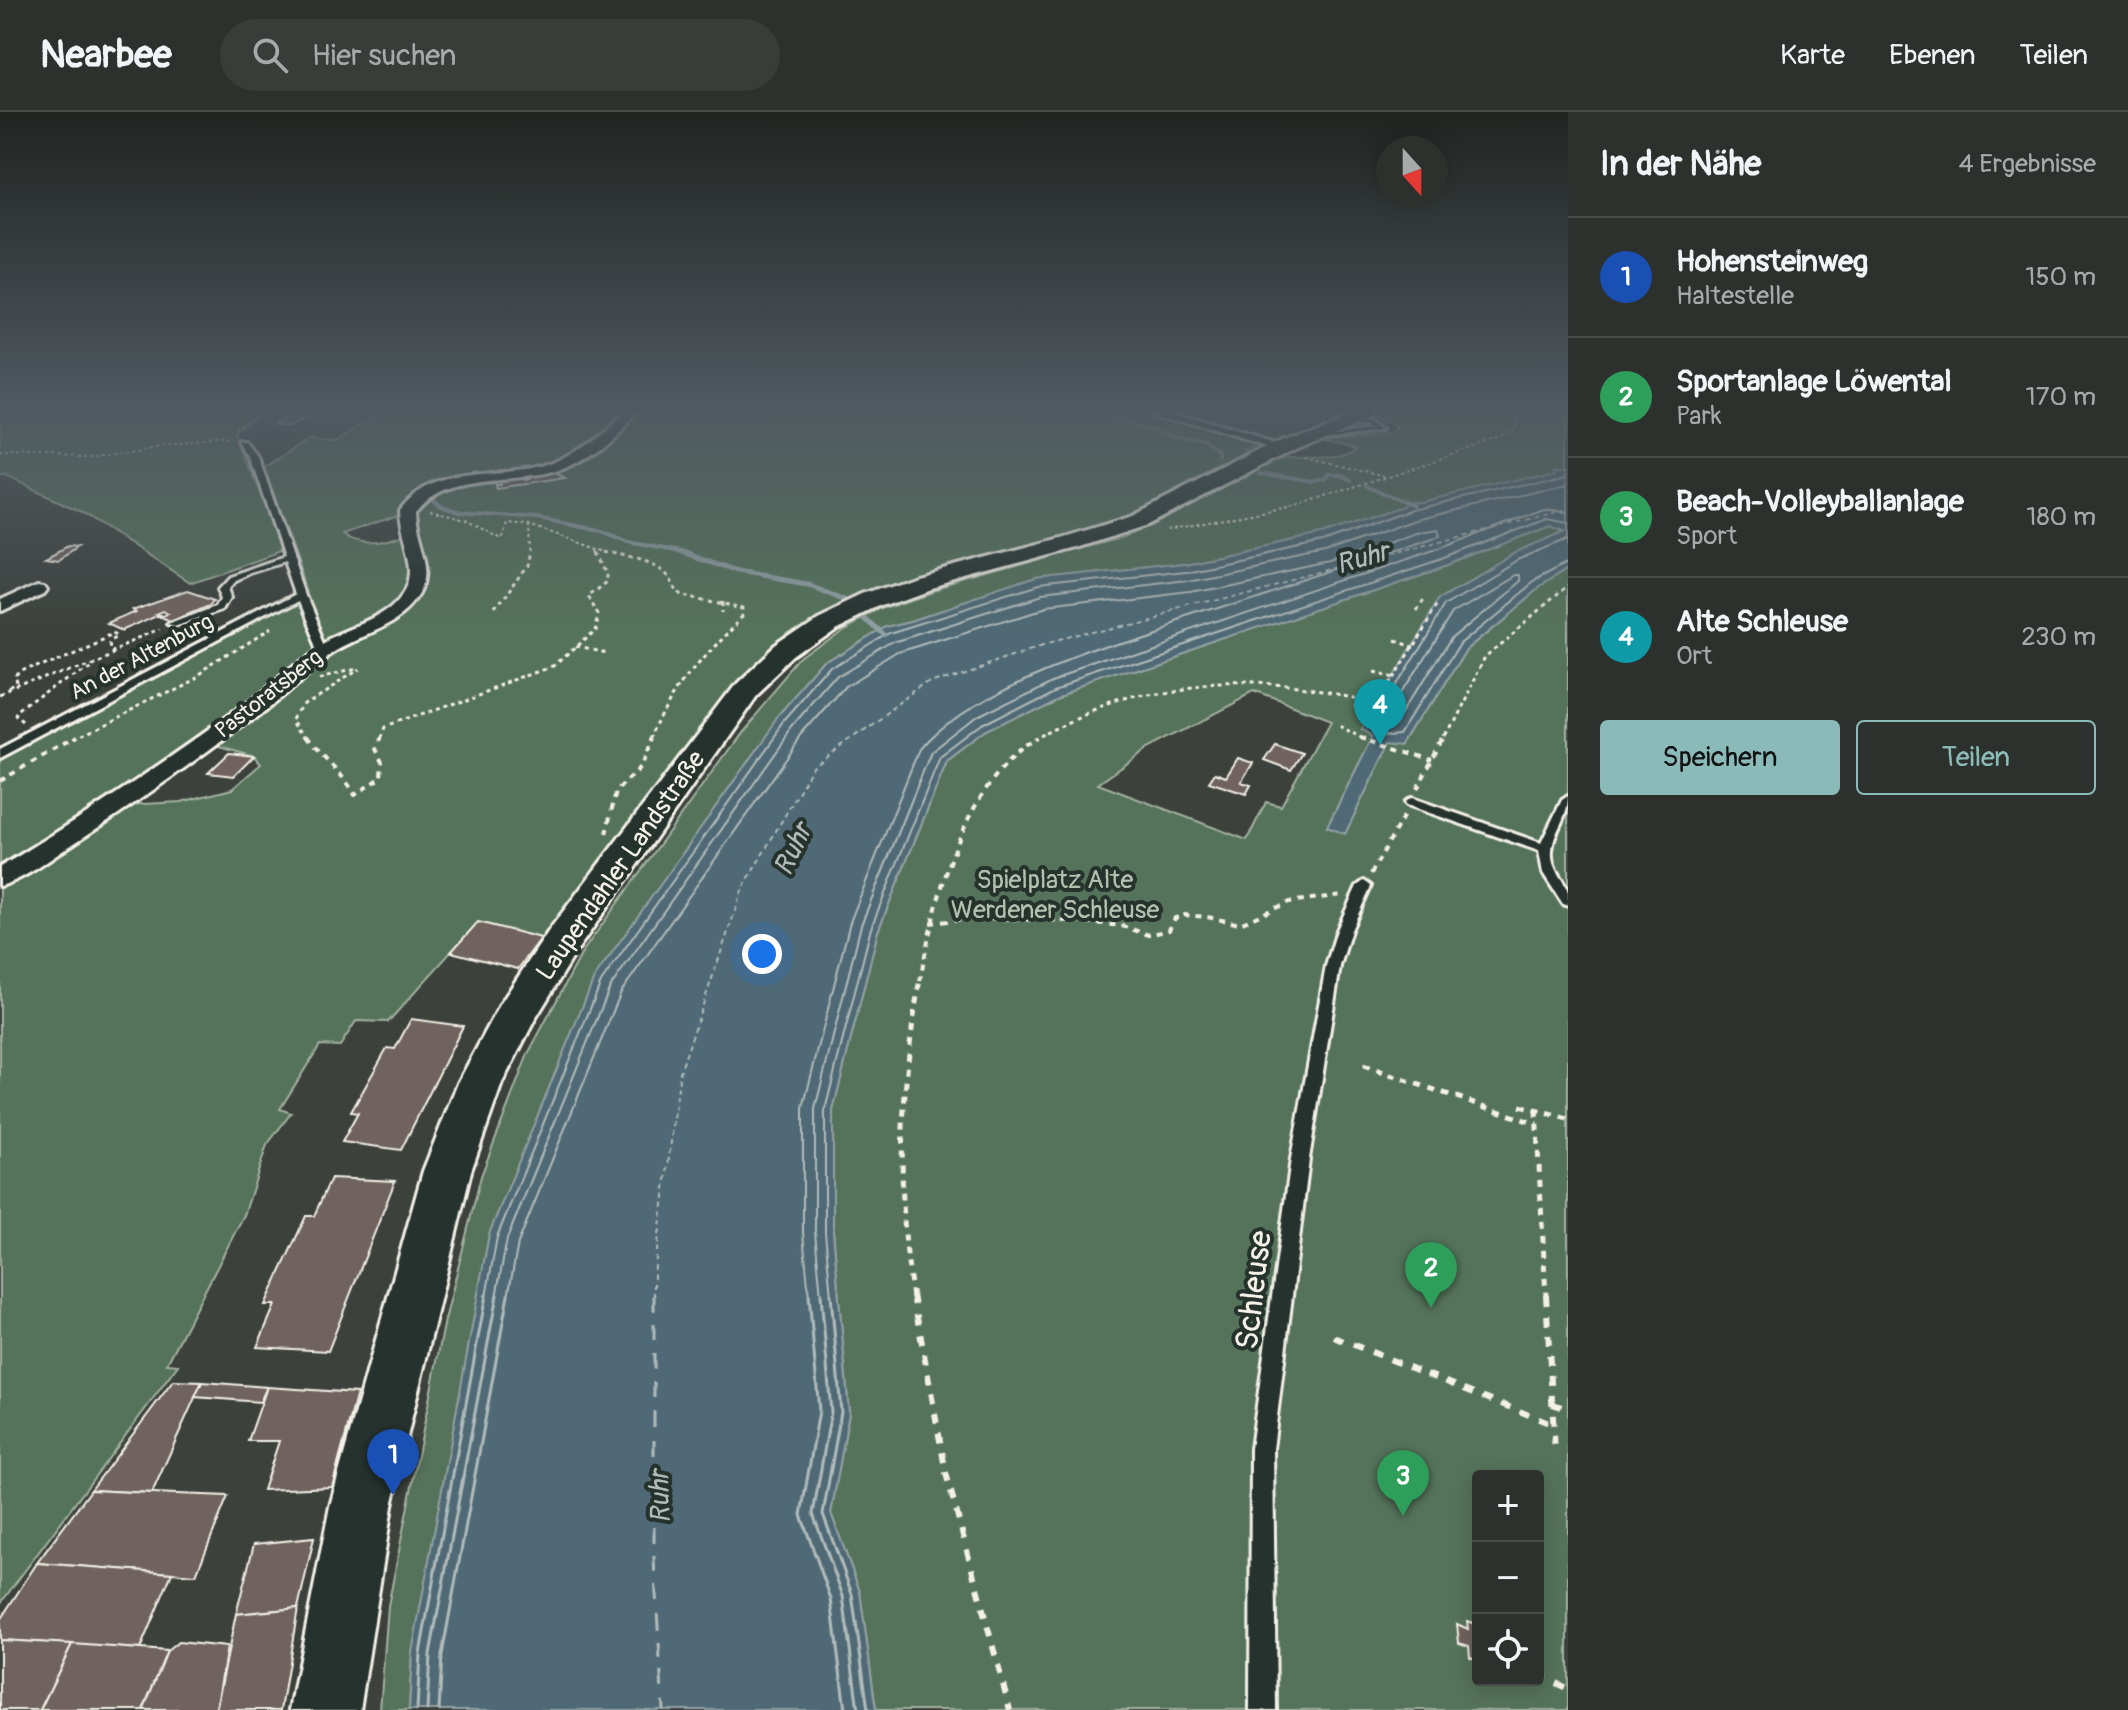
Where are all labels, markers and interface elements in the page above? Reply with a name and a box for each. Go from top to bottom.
search box [220,19,780,91]
text: Nearbee [40,31,172,79]
icon: search [248,33,292,77]
text: Hier suchen [312,37,457,74]
text: Karte [1780,38,1845,73]
text: Ebenen [1889,38,1976,73]
text: Teilen [2020,38,2088,73]
north arrow [1376,136,1448,208]
text: In der Nähe [1600,143,1761,186]
text: 4 Ergebnisse [1958,148,2096,180]
text: Hohensteinweg [1676,243,1868,280]
text: 1 [1621,261,1631,293]
text: 150 m [2025,261,2096,293]
text: Haltestelle [1676,280,1794,312]
text: Sportanlage Löwental [1676,363,1952,400]
text: 2 [1619,381,1633,413]
text: 170 m [2026,381,2096,413]
text: Park [1676,400,1722,432]
text: Beach-Volleyballanlage [1676,483,1964,520]
text: 3 [1619,501,1633,533]
text: 180 m [2026,501,2096,533]
text: Sport [1676,520,1737,552]
water label: Ruhr [1332,533,1396,583]
text: Alte Schleuse [1676,603,1848,640]
street label: An der Altenburg [65,607,218,706]
text: 4 [1618,621,1634,653]
text: 230 m [2021,621,2096,653]
text: Ort [1676,640,1712,672]
street label: Pastoratsberg [209,643,328,744]
pin: 4 [1354,679,1406,745]
button: Speichern [1600,720,1840,795]
button: Teilen [1856,720,2096,795]
street label: Laupendahler Landstraße [529,744,712,987]
water label: Ruhr [766,815,822,881]
park label: Spielplatz Alte Werdener Schleuse [951,864,1159,926]
your location [742,934,782,974]
street label: Schleuse [1227,1228,1281,1352]
pin: 2 [1405,1242,1457,1308]
pin: 1 [367,1429,419,1495]
pin: 3 [1377,1450,1429,1516]
water label: Ruhr [642,1467,679,1524]
map controls [1472,1470,1544,1686]
button: + [1472,1470,1544,1542]
button: − [1472,1542,1544,1614]
button: locate [1472,1614,1544,1686]

